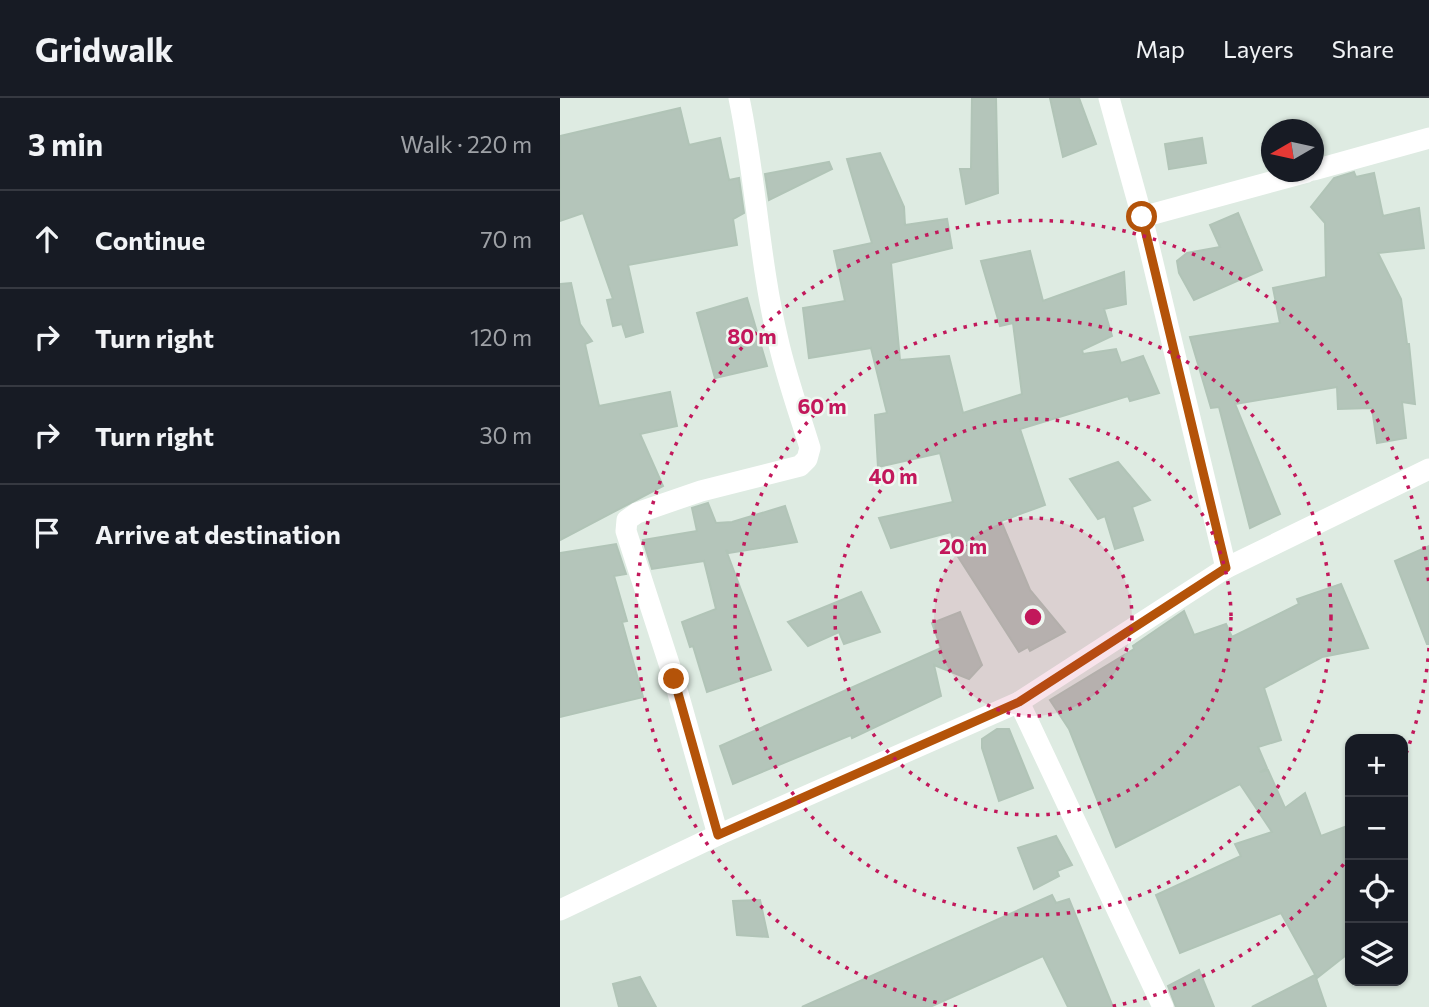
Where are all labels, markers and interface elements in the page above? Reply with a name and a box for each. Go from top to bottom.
text: Gridwalk [35,28,174,69]
text: Map [1136,34,1185,63]
text: Layers [1223,34,1294,63]
text: Share [1332,34,1394,63]
north arrow [1261,119,1324,182]
text: 3 min [28,125,103,162]
text: Walk · 220 m [400,130,532,158]
route start [1126,201,1157,232]
icon: ahead [28,220,66,258]
text: Continue [95,224,205,255]
text: 70 m [480,225,532,253]
icon: right [28,318,66,356]
text: Turn right [95,322,214,353]
text: 120 m [470,323,532,351]
text: 80 m [727,323,777,348]
text: 60 m [797,393,847,418]
icon: right [28,416,66,454]
text: Turn right [95,420,214,451]
text: 30 m [479,421,532,449]
text: 40 m [868,463,918,488]
icon: arrive [28,514,66,552]
text: Arrive at destination [95,518,341,549]
text: 20 m [939,533,987,558]
centre of rings [1021,605,1045,629]
route end [658,663,689,694]
map controls [1345,734,1408,986]
button: + [1345,734,1408,797]
button: − [1345,797,1408,860]
button: locate [1345,860,1408,923]
button: layers [1345,923,1408,986]

